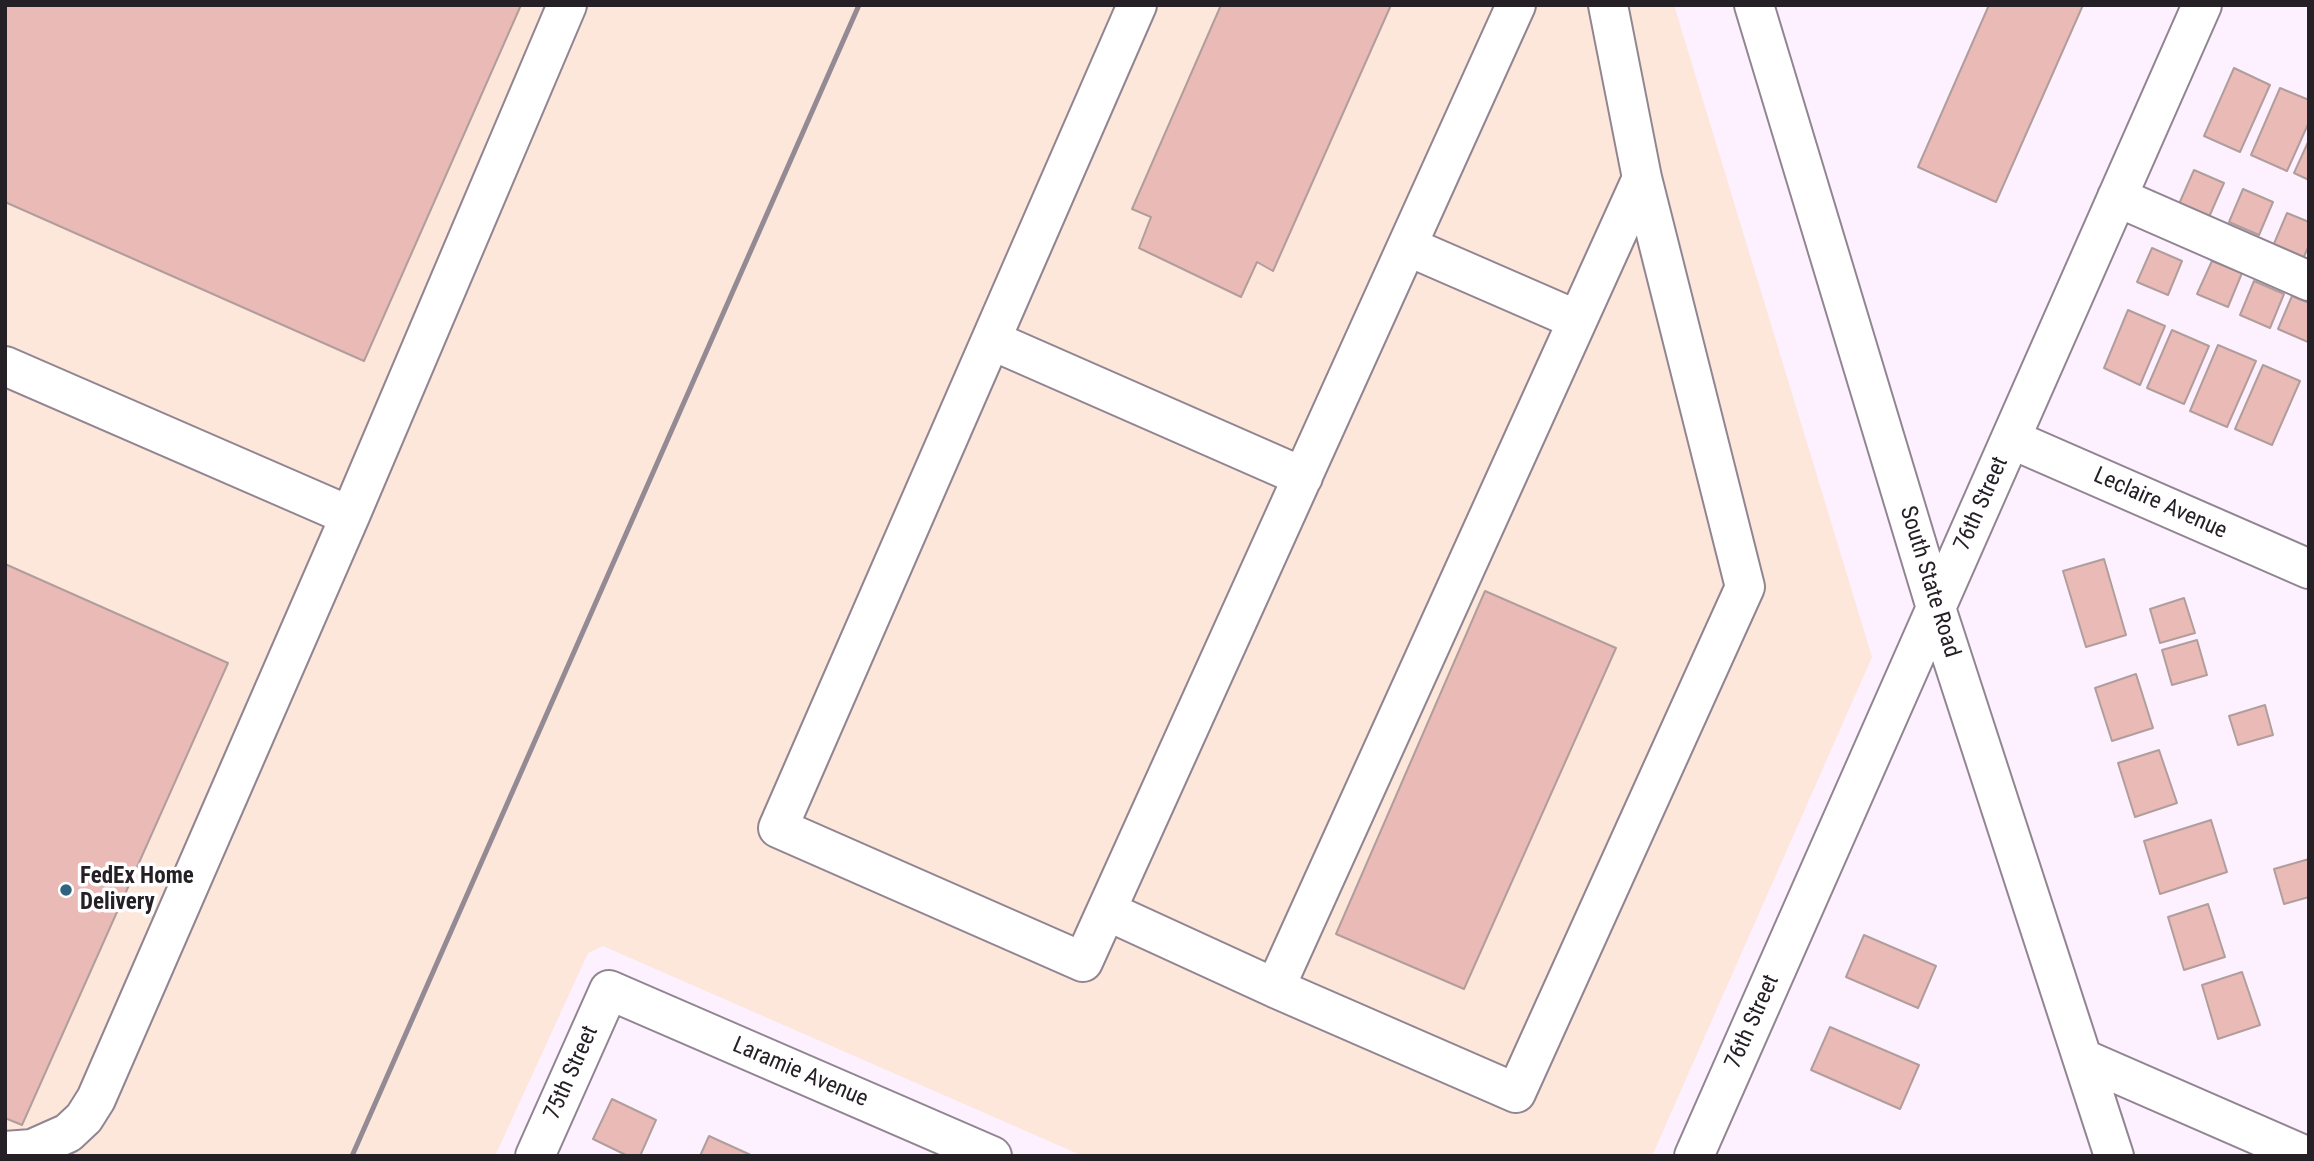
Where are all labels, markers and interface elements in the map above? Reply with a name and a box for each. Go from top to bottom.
street label: 76th Street [1949,453,2015,555]
street label: Leclaire Avenue [2089,462,2231,546]
street label: South State Road [1893,503,1965,661]
place label: FedEx Home Delivery [80,863,194,917]
marker: FedEx Home Delivery [58,882,74,898]
street label: 76th Street [1720,971,1786,1073]
street label: 75th Street [539,1022,605,1124]
street label: Laramie Avenue [728,1032,872,1114]

